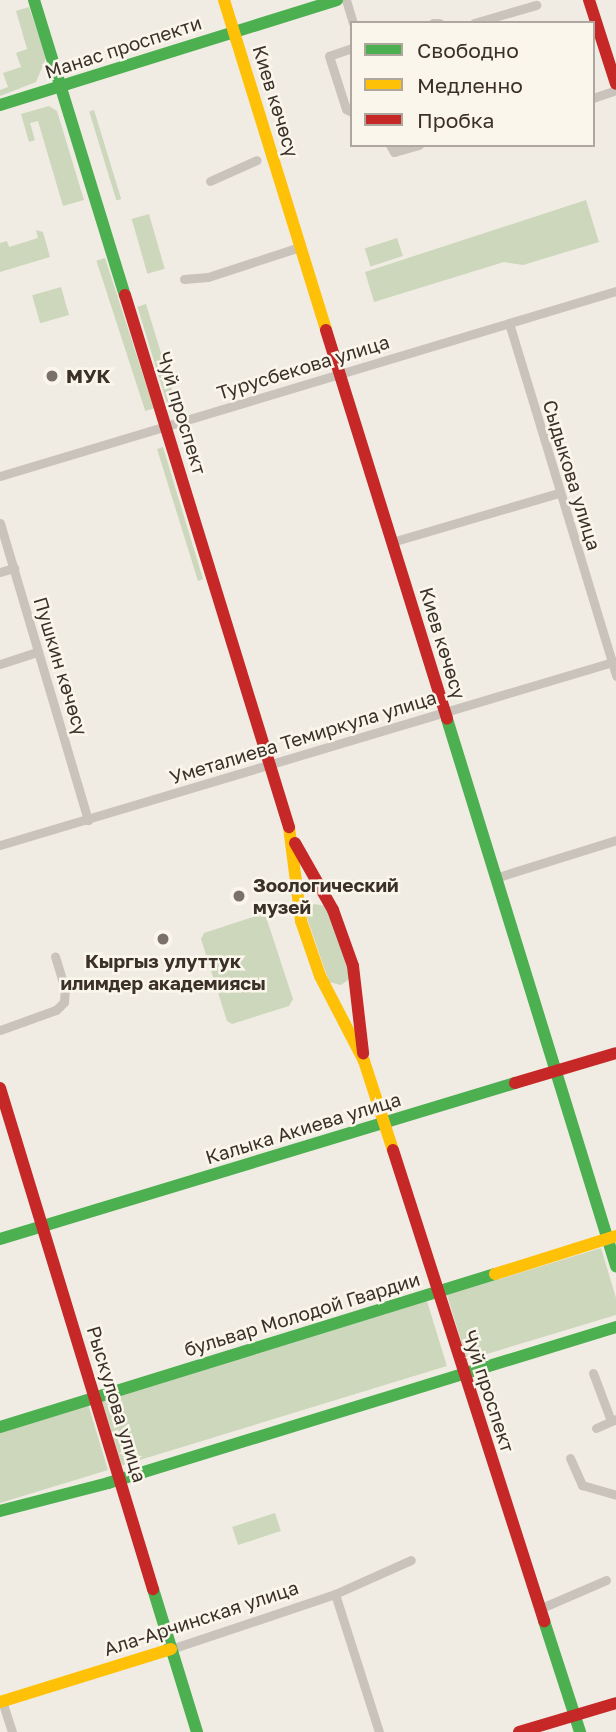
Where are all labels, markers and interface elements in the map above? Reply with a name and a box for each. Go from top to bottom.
street label: Манас проспекти [42,11,204,83]
legend [350,21,595,147]
text: Свободно [417,37,519,63]
street label: Киев көчөсү [248,42,304,160]
text: Медленно [417,72,523,98]
text: Пробка [417,107,495,133]
street label: Турусбекова улица [214,330,392,404]
street label: Чуй проспект [153,349,211,477]
place label: МУК [66,365,110,387]
marker: МУК [44,368,60,384]
street label: Сыдыкова улица [538,397,606,553]
street label: Киев көчөсү [415,584,471,702]
street label: Пушкин көчөсү [29,594,93,738]
street label: Уметалиева Темиркула улица [167,685,439,789]
place label: Зоологический музей [253,874,399,918]
marker: Зоологический музей [231,888,247,904]
marker: Кыргыз улуттук илимдер академиясы [155,931,171,947]
place label: Кыргыз улуттук илимдер академиясы [60,950,266,994]
street label: Калыка Акиева улица [203,1087,403,1169]
street label: бульвар Молодой Гвардии [181,1267,423,1361]
street label: Рыскулова улица [82,1323,152,1485]
street label: Чуй проспект [459,1327,519,1455]
street label: Ала-Арчинская улица [101,1576,301,1660]

